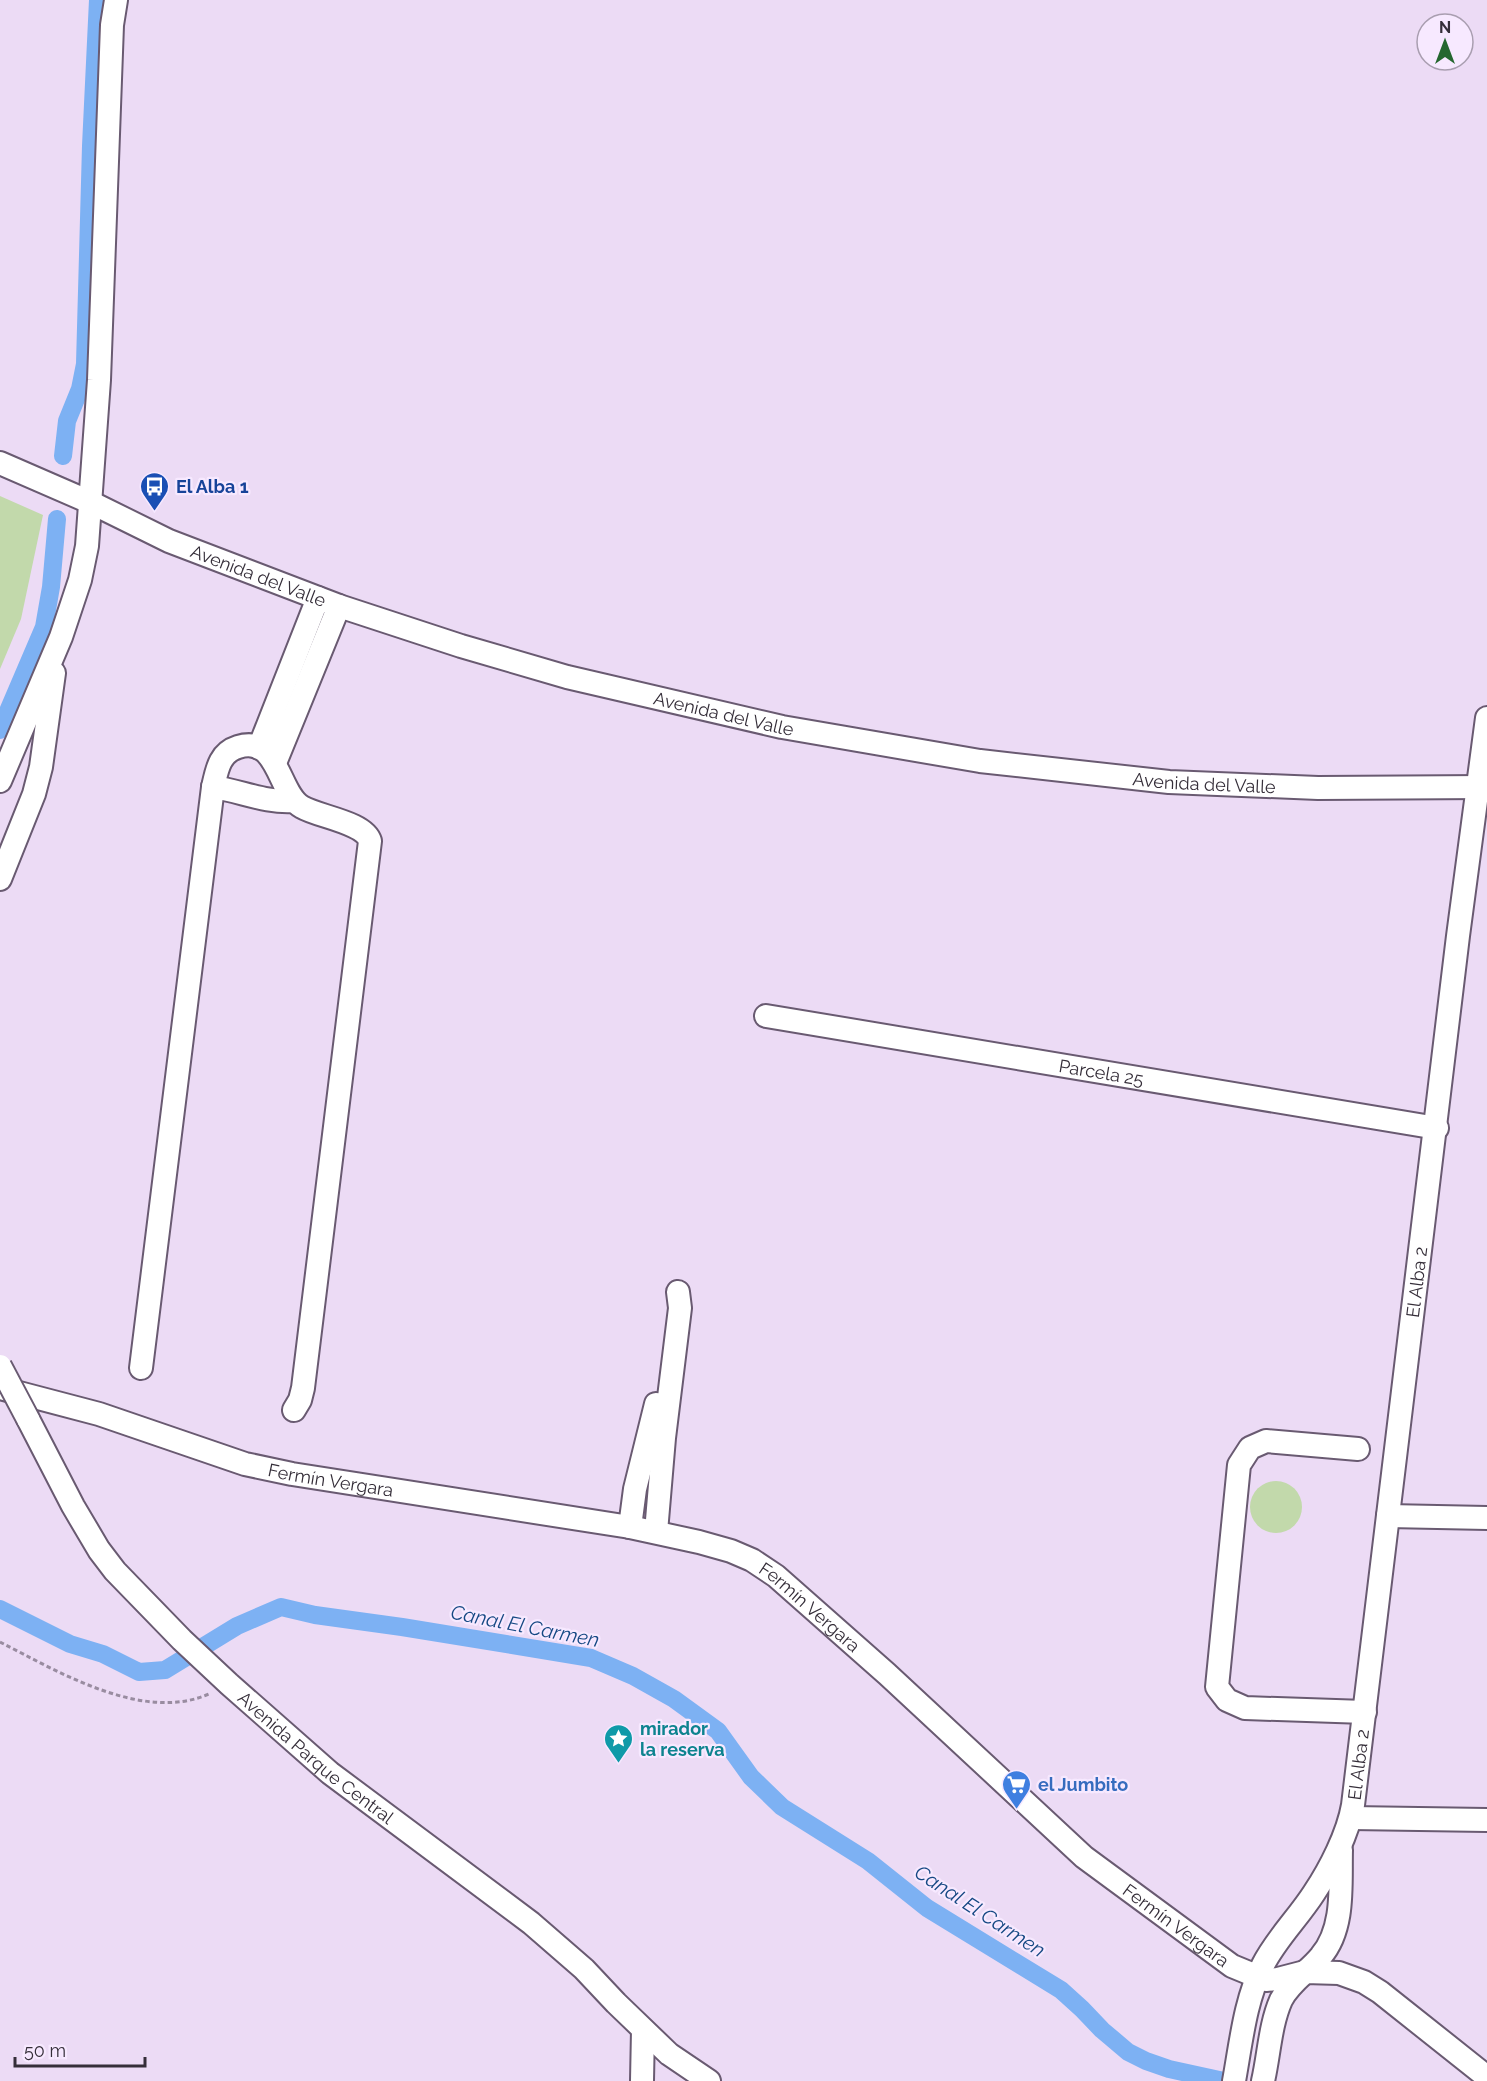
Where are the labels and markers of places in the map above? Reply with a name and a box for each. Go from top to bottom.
bus stop icon: El Alba 1 [139,470,171,512]
place label: El Alba 1 [176,476,249,497]
place label: mirador la reserva [640,1718,725,1760]
place icon: mirador la reserva [603,1722,635,1764]
supermarket icon: el Jumbito [1001,1768,1033,1810]
place label: el Jumbito [1038,1774,1128,1795]

